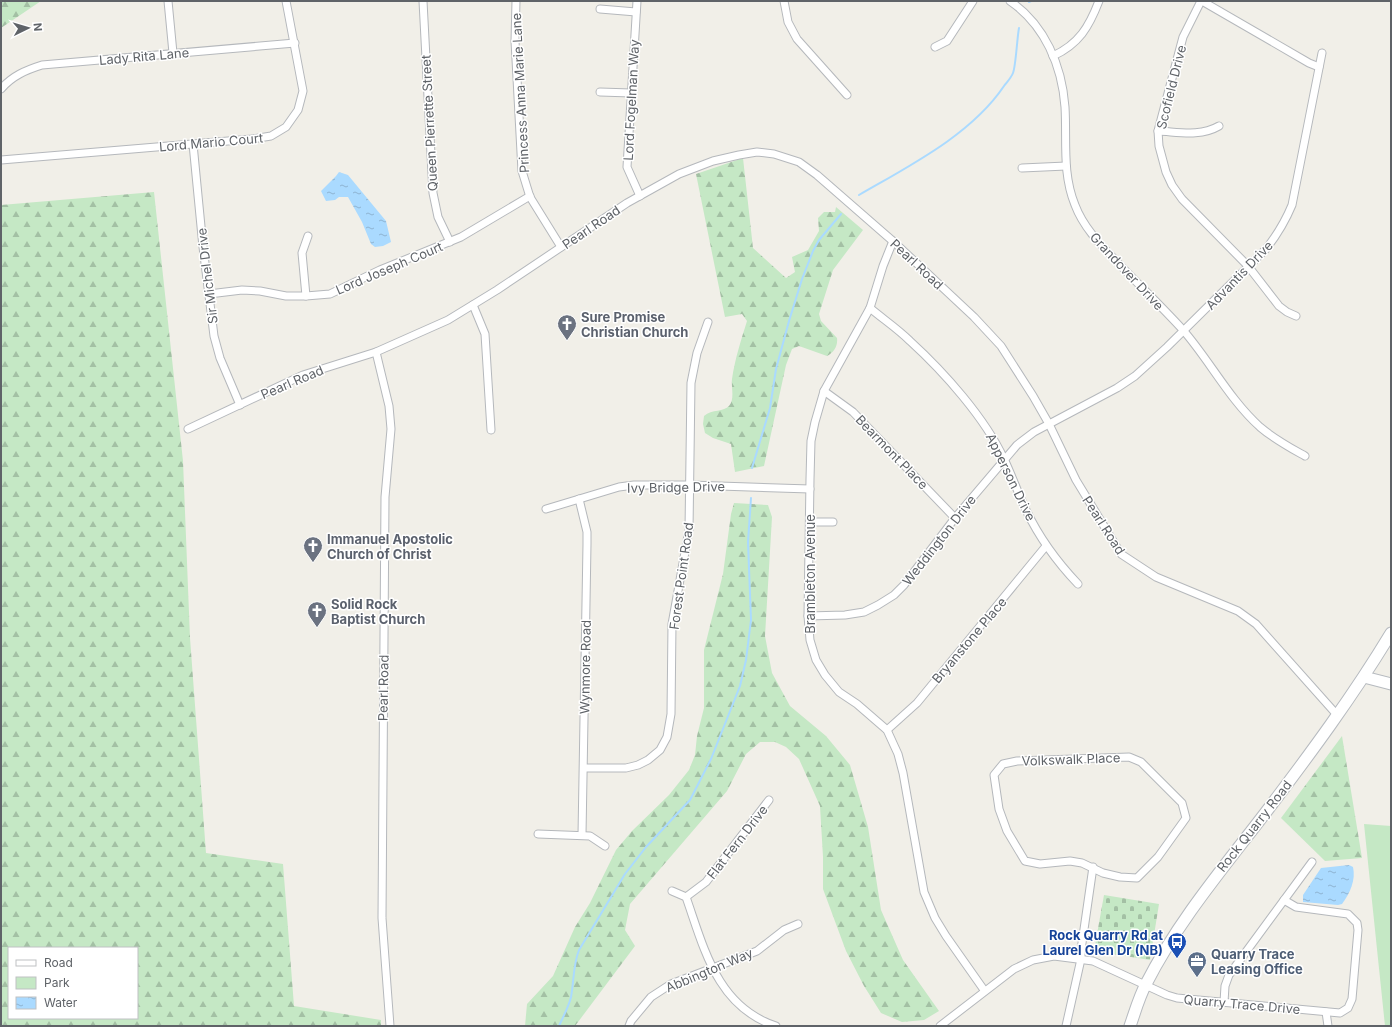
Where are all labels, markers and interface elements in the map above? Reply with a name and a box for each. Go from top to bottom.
north arrow [8,8,48,48]
street label: Princess Anna Marie Lane [508,13,532,173]
text: N [31,22,45,32]
street label: Lord Fogelman Way [620,39,642,161]
street label: Scofield Drive [1153,43,1189,131]
street label: Lady Rita Lane [98,44,190,68]
street label: Queen Pierrette Street [417,54,441,192]
street label: Lord Mario Court [158,129,264,155]
street label: Pearl Road [559,202,623,252]
street label: Sir Michel Drive [193,227,221,325]
street label: Grandover Drive [1087,229,1167,313]
street label: Pearl Road [887,235,947,293]
street label: Advantis Drive [1202,237,1276,313]
street label: Lord Joseph Court [333,238,445,298]
place label: Sure Promise Christian Church [581,309,688,340]
church icon: Sure Promise Christian Church [556,313,578,341]
street label: Pearl Road [258,362,326,402]
street label: Bearmont Place [853,412,931,492]
street label: Apperson Drive [983,431,1039,523]
street label: Ivy Bridge Drive [627,478,725,496]
street label: Weddington Drive [899,492,979,588]
street label: Pearl Road [1079,493,1129,557]
street label: Brambleton Avenue [802,514,818,634]
street label: Forest Point Road [666,521,696,631]
place label: Immanuel Apostolic Church of Christ [327,531,453,562]
church icon: Immanuel Apostolic Church of Christ [302,535,324,563]
street label: Bryanstone Place [928,594,1010,686]
place label: Solid Rock Baptist Church [331,596,425,627]
church icon: Solid Rock Baptist Church [306,600,328,628]
street label: Wynmore Road [576,620,594,714]
street label: Pearl Road [374,655,392,721]
street label: Volkswalk Place [1021,749,1121,769]
street label: Rock Quarry Road [1213,777,1295,875]
street label: Flat Fern Drive [703,802,771,882]
place label: Rock Quarry Rd at Laurel Glen Dr (NB) [1042,927,1163,958]
bus stop icon: Rock Quarry Rd at Laurel Glen Dr (NB) [1166,931,1188,959]
street label: Abbington Way [663,944,755,996]
place label: Quarry Trace Leasing Office [1211,946,1303,977]
legend [8,947,138,1019]
office icon: Quarry Trace Leasing Office [1186,950,1208,978]
text: Road [44,955,73,970]
text: Park [44,975,70,990]
street label: Quarry Trace Drive [1183,991,1301,1017]
text: Water [44,995,78,1010]

